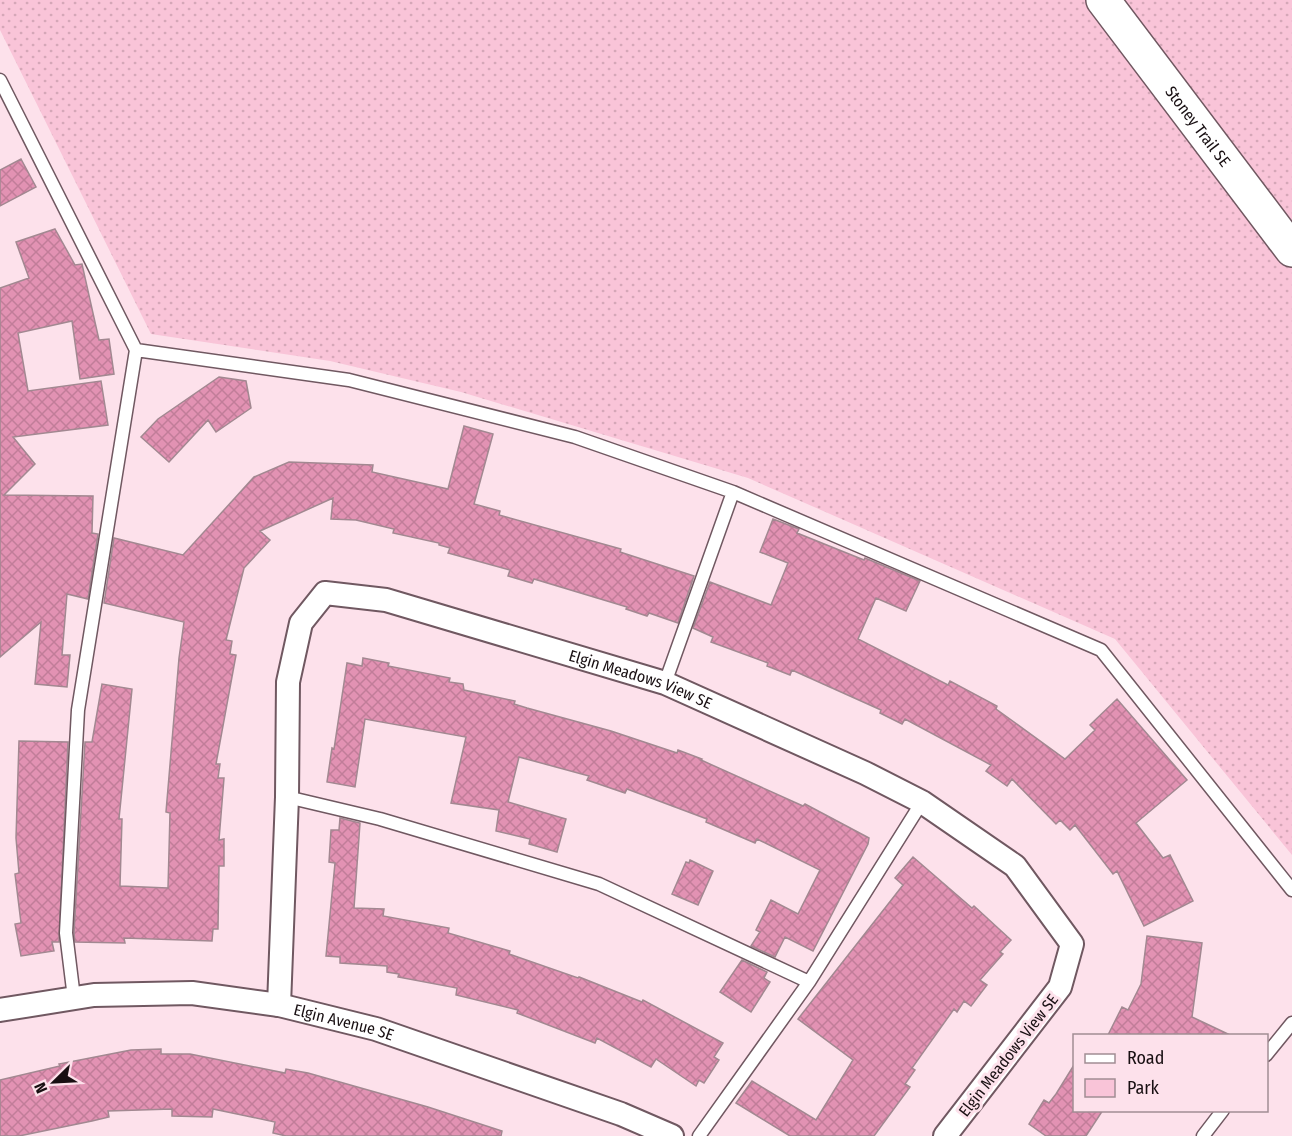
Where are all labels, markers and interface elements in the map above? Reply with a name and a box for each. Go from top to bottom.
street label: Stoney Trail SE [1161,82,1234,170]
street label: Elgin Meadows View SE [567,646,715,713]
street label: Elgin Meadows View SE [955,990,1062,1120]
street label: Elgin Avenue SE [292,1000,396,1044]
legend [1073,1034,1268,1112]
text: Road [1127,1047,1164,1069]
north arrow [24,1052,84,1112]
text: Park [1127,1077,1160,1099]
text: N [30,1080,51,1096]

